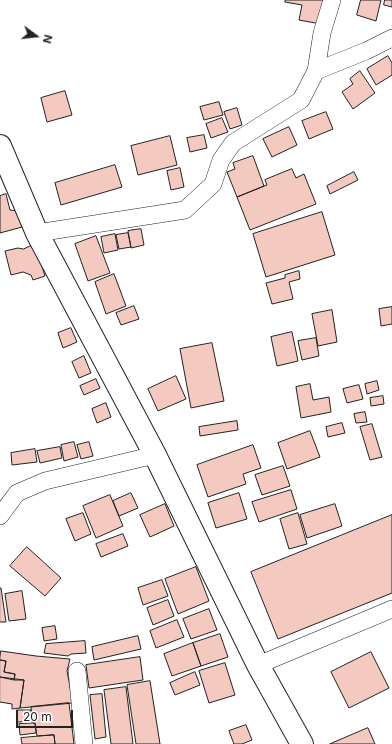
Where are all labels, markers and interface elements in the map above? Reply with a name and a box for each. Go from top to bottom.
north arrow [16,16,56,56]
text: N [40,33,55,45]
scale bar [18,702,75,728]
text: 20 m [23,709,52,724]

